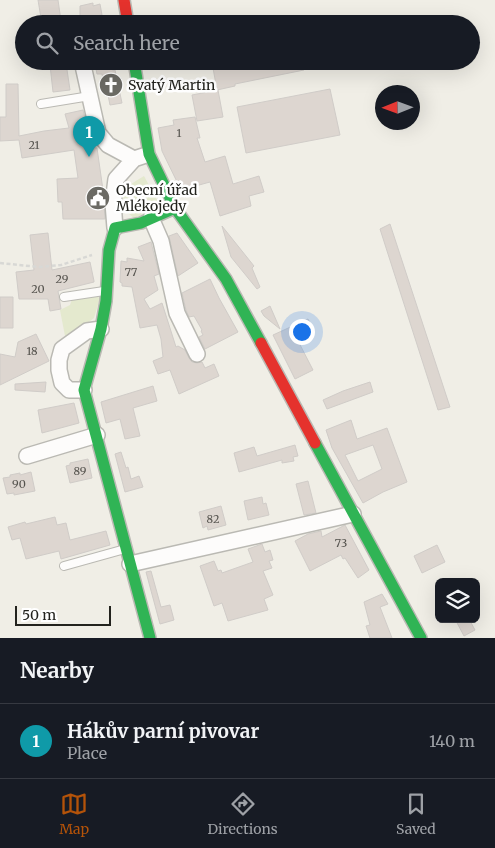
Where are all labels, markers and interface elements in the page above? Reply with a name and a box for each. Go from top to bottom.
search box [15,15,480,70]
icon: search [33,29,61,57]
text: Search here [73,31,180,55]
church icon: Svatý Martin [98,72,124,98]
place label: Svatý Martin [128,76,215,94]
north arrow [375,85,420,130]
pin: 1 [73,116,105,157]
house number: 1 [177,126,182,140]
house number: 21 [28,138,40,152]
place label: Obecní úřad Mlékojedy [116,181,198,215]
public building icon: Obecní úřad Mlékojedy [85,185,111,211]
house number: 77 [125,265,137,279]
house number: 29 [56,272,69,286]
house number: 20 [31,282,45,296]
your location [289,319,315,345]
house number: 18 [26,344,38,358]
house number: 89 [73,464,87,478]
house number: 90 [12,477,26,491]
house number: 82 [207,512,219,526]
house number: 73 [335,536,347,550]
map controls [435,578,480,623]
button: layers [435,578,480,623]
scale bar [15,603,111,626]
text: 50 m [22,606,56,624]
text: Nearby [20,657,94,684]
text: Hákův parní pivovar [67,719,259,743]
text: 1 [32,731,40,751]
text: 140 m [429,731,475,751]
text: Place [67,743,107,763]
tab: Map [59,790,89,838]
tab: Directions [208,790,278,838]
tab: Saved [396,790,436,838]

